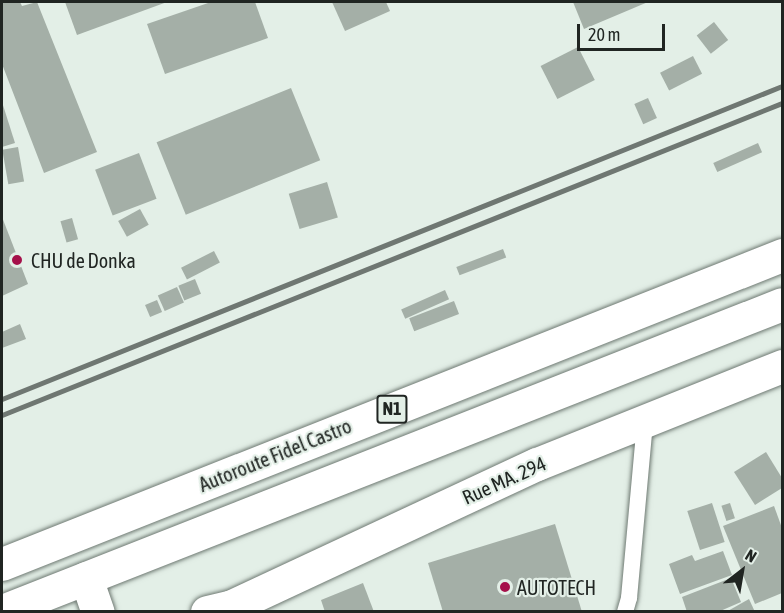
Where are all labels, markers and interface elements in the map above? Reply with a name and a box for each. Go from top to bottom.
scale bar [580,12,668,50]
text: 20 m [588,24,620,45]
place label: CHU de Donka [31,248,136,272]
marker: CHU de Donka [8,251,26,269]
road number: N1 [376,394,408,424]
street label: Autoroute Fidel Castro [195,413,355,497]
street label: Rue MA. 294 [458,451,550,509]
north arrow [712,541,772,601]
text: N [743,545,760,566]
place label: AUTOTECH [517,575,596,599]
marker: AUTOTECH [498,580,512,594]

